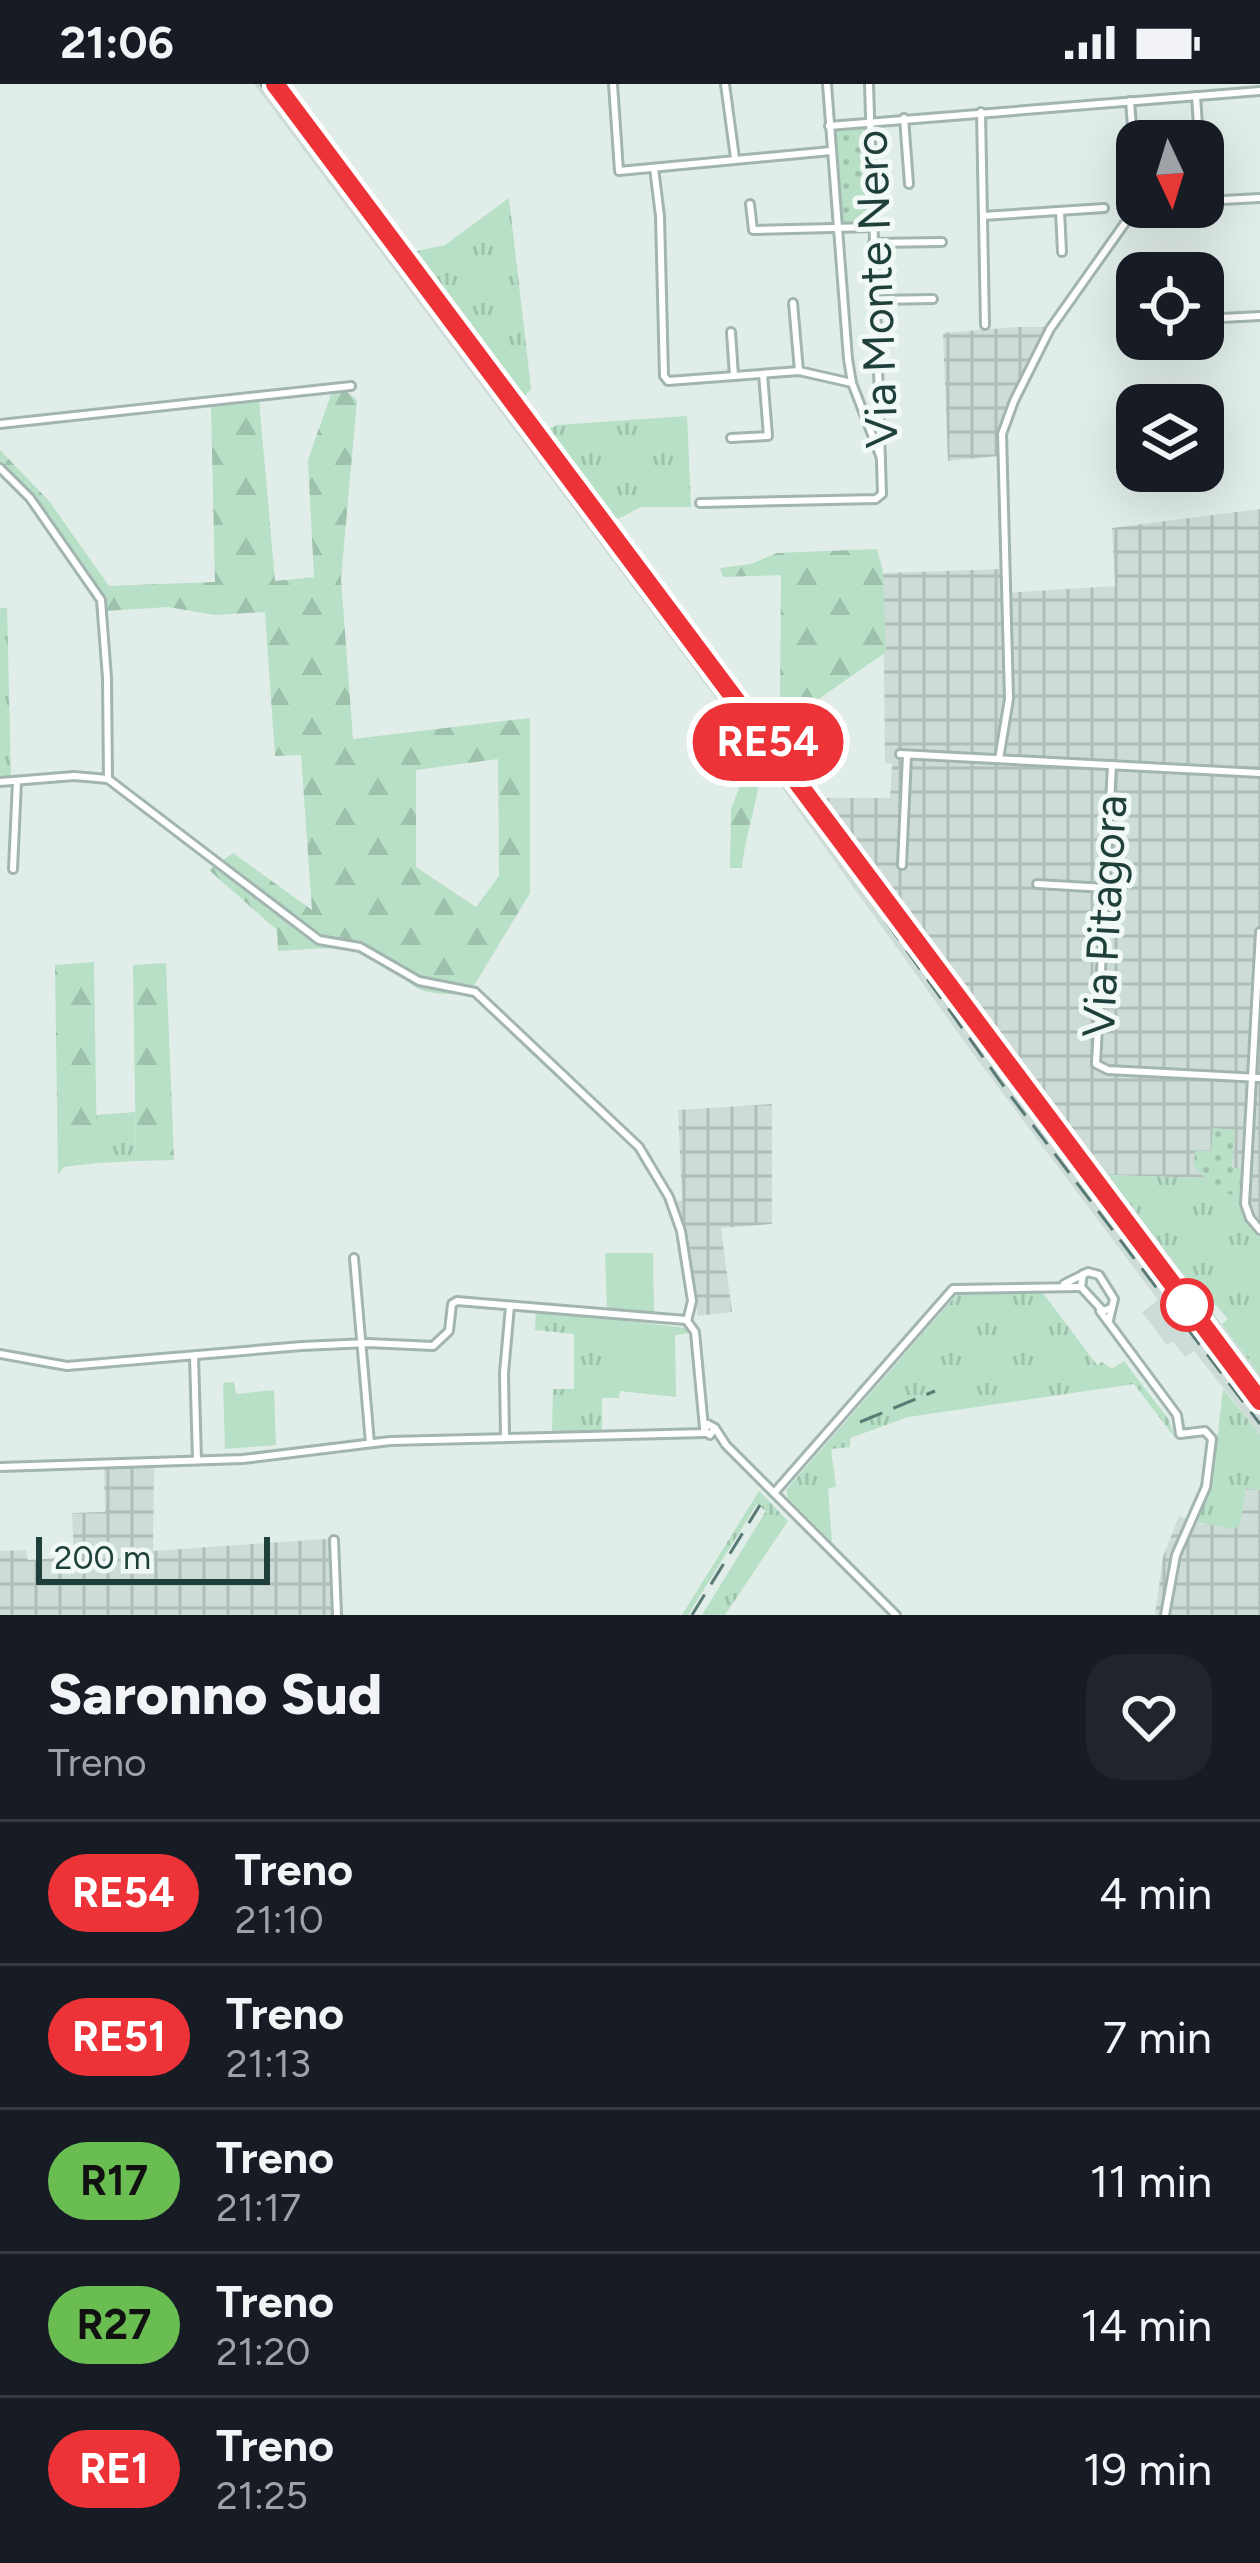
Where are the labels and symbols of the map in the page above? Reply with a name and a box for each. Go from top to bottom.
north arrow [1116,120,1224,228]
street label: Via Monte Nero [843,129,909,449]
line badge: RE54 [684,703,852,781]
street label: Via Pitagora [1071,793,1137,1039]
unlabelled marker [1162,1280,1212,1330]
scale bar [36,1531,270,1584]

